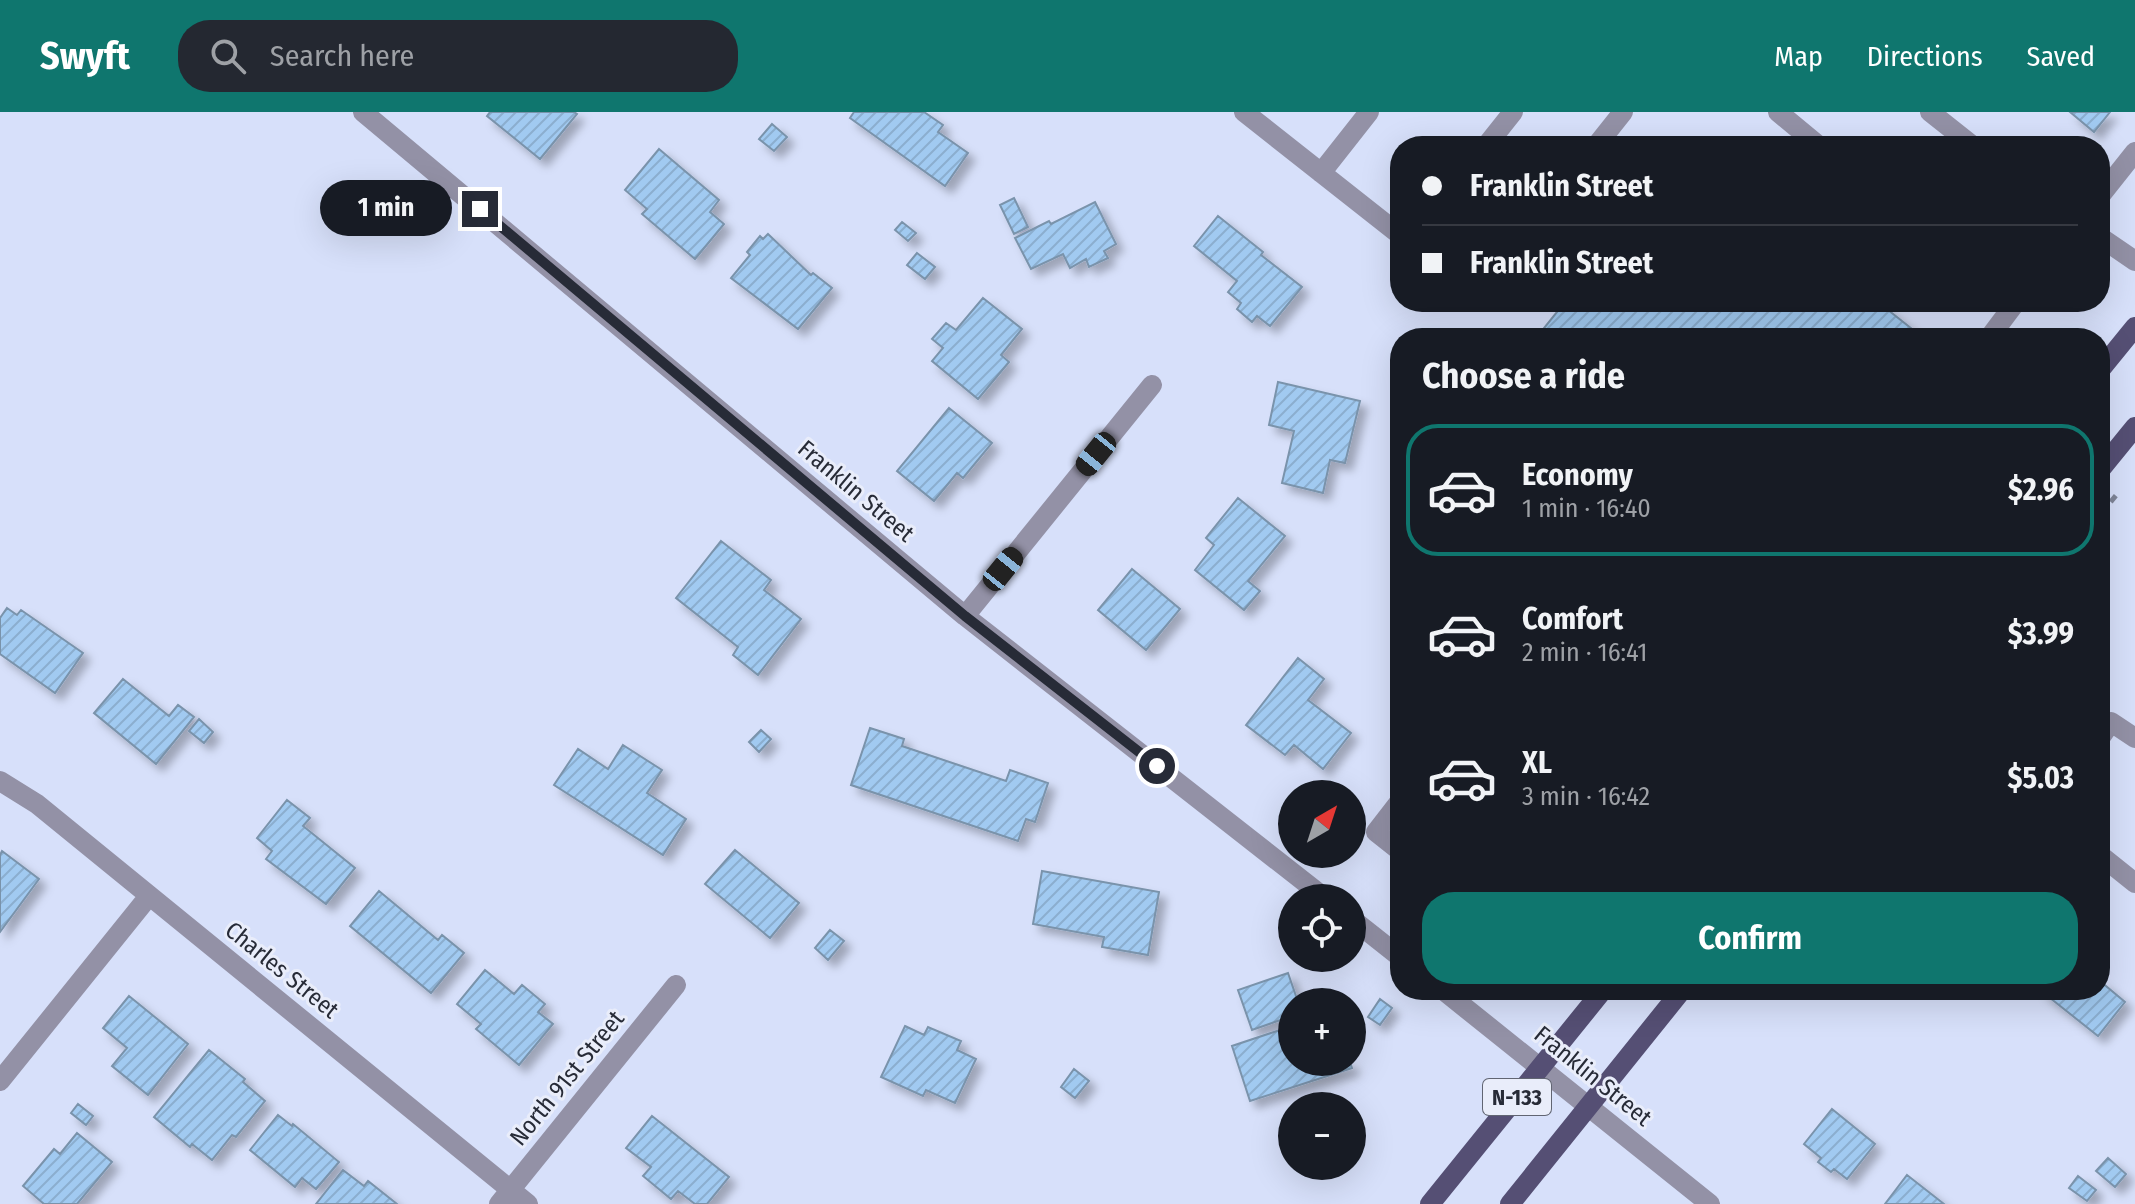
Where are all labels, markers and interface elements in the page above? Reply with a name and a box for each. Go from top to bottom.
search box [178,20,738,92]
text: Swyft [40,33,130,79]
icon: search [206,34,250,78]
text: Search here [270,38,414,74]
text: Map [1774,40,1823,73]
text: Directions [1867,40,1983,73]
text: Saved [2027,40,2095,73]
text: Franklin Street [1470,168,1653,204]
callout: 1 min [320,181,452,237]
route end [462,191,498,227]
text: 1 min [358,192,414,223]
text: Franklin Street [1470,245,1653,281]
text: Choose a ride [1422,354,1625,398]
car [1072,428,1120,480]
street label: Franklin Street [792,434,920,548]
icon: car [1426,454,1498,526]
text: Economy [1522,457,1633,493]
text: $2.96 [2008,472,2074,508]
text: 1 min · 16:40 [1522,493,1651,524]
car [979,543,1027,595]
icon: car [1426,598,1498,670]
text: Comfort [1522,601,1623,637]
text: $3.99 [2008,616,2074,652]
text: 2 min · 16:41 [1522,637,1647,668]
icon: car [1426,742,1498,814]
text: XL [1522,745,1552,781]
route start [1139,748,1175,784]
text: $5.03 [2008,760,2074,796]
north arrow [1278,780,1366,868]
map controls [1278,780,1366,1180]
text: 3 min · 16:42 [1522,781,1650,812]
button: locate [1278,884,1366,972]
button: Confirm [1422,892,2078,984]
street label: Charles Street [220,916,344,1024]
button: + [1278,988,1366,1076]
street label: North 91st Street [504,1005,630,1151]
street label: Franklin Street [1529,1020,1657,1132]
road number: N-133 [1483,1079,1551,1115]
button: − [1278,1092,1366,1180]

